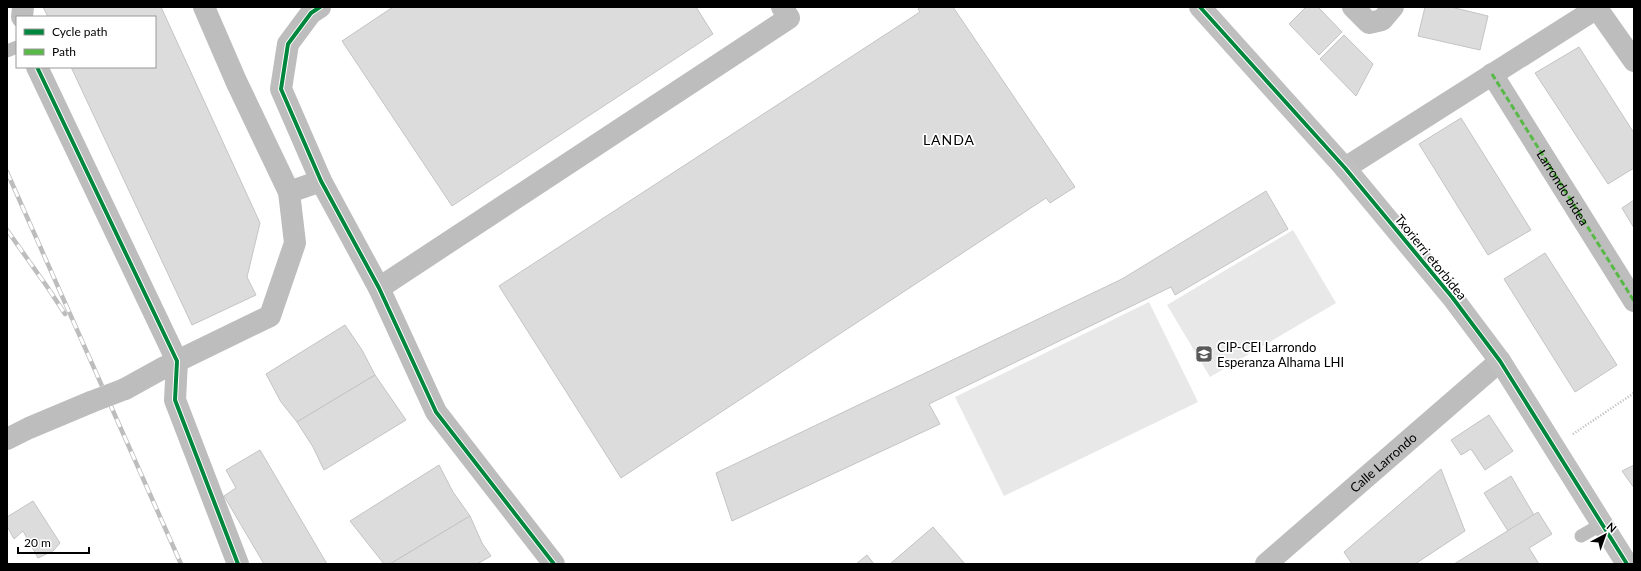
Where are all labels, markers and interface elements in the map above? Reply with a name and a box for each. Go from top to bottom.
legend [16,16,156,68]
text: Cycle path [52,24,107,39]
text: Path [52,44,76,59]
district label: LANDA [923,131,975,148]
street label: Larrondo bidea [1533,147,1593,228]
street label: Txorierri etorbidea [1392,211,1470,303]
place label: CIP-CEI Larrondo Esperanza Alhama LHI [1217,339,1344,370]
school or university icon: CIP-CEI Larrondo Esperanza Alhama LHI [1194,344,1214,364]
street label: Calle Larrondo [1346,429,1420,496]
north arrow [1585,515,1625,555]
text: N [1604,519,1619,535]
scale bar [18,529,89,555]
text: 20 m [24,535,51,550]

